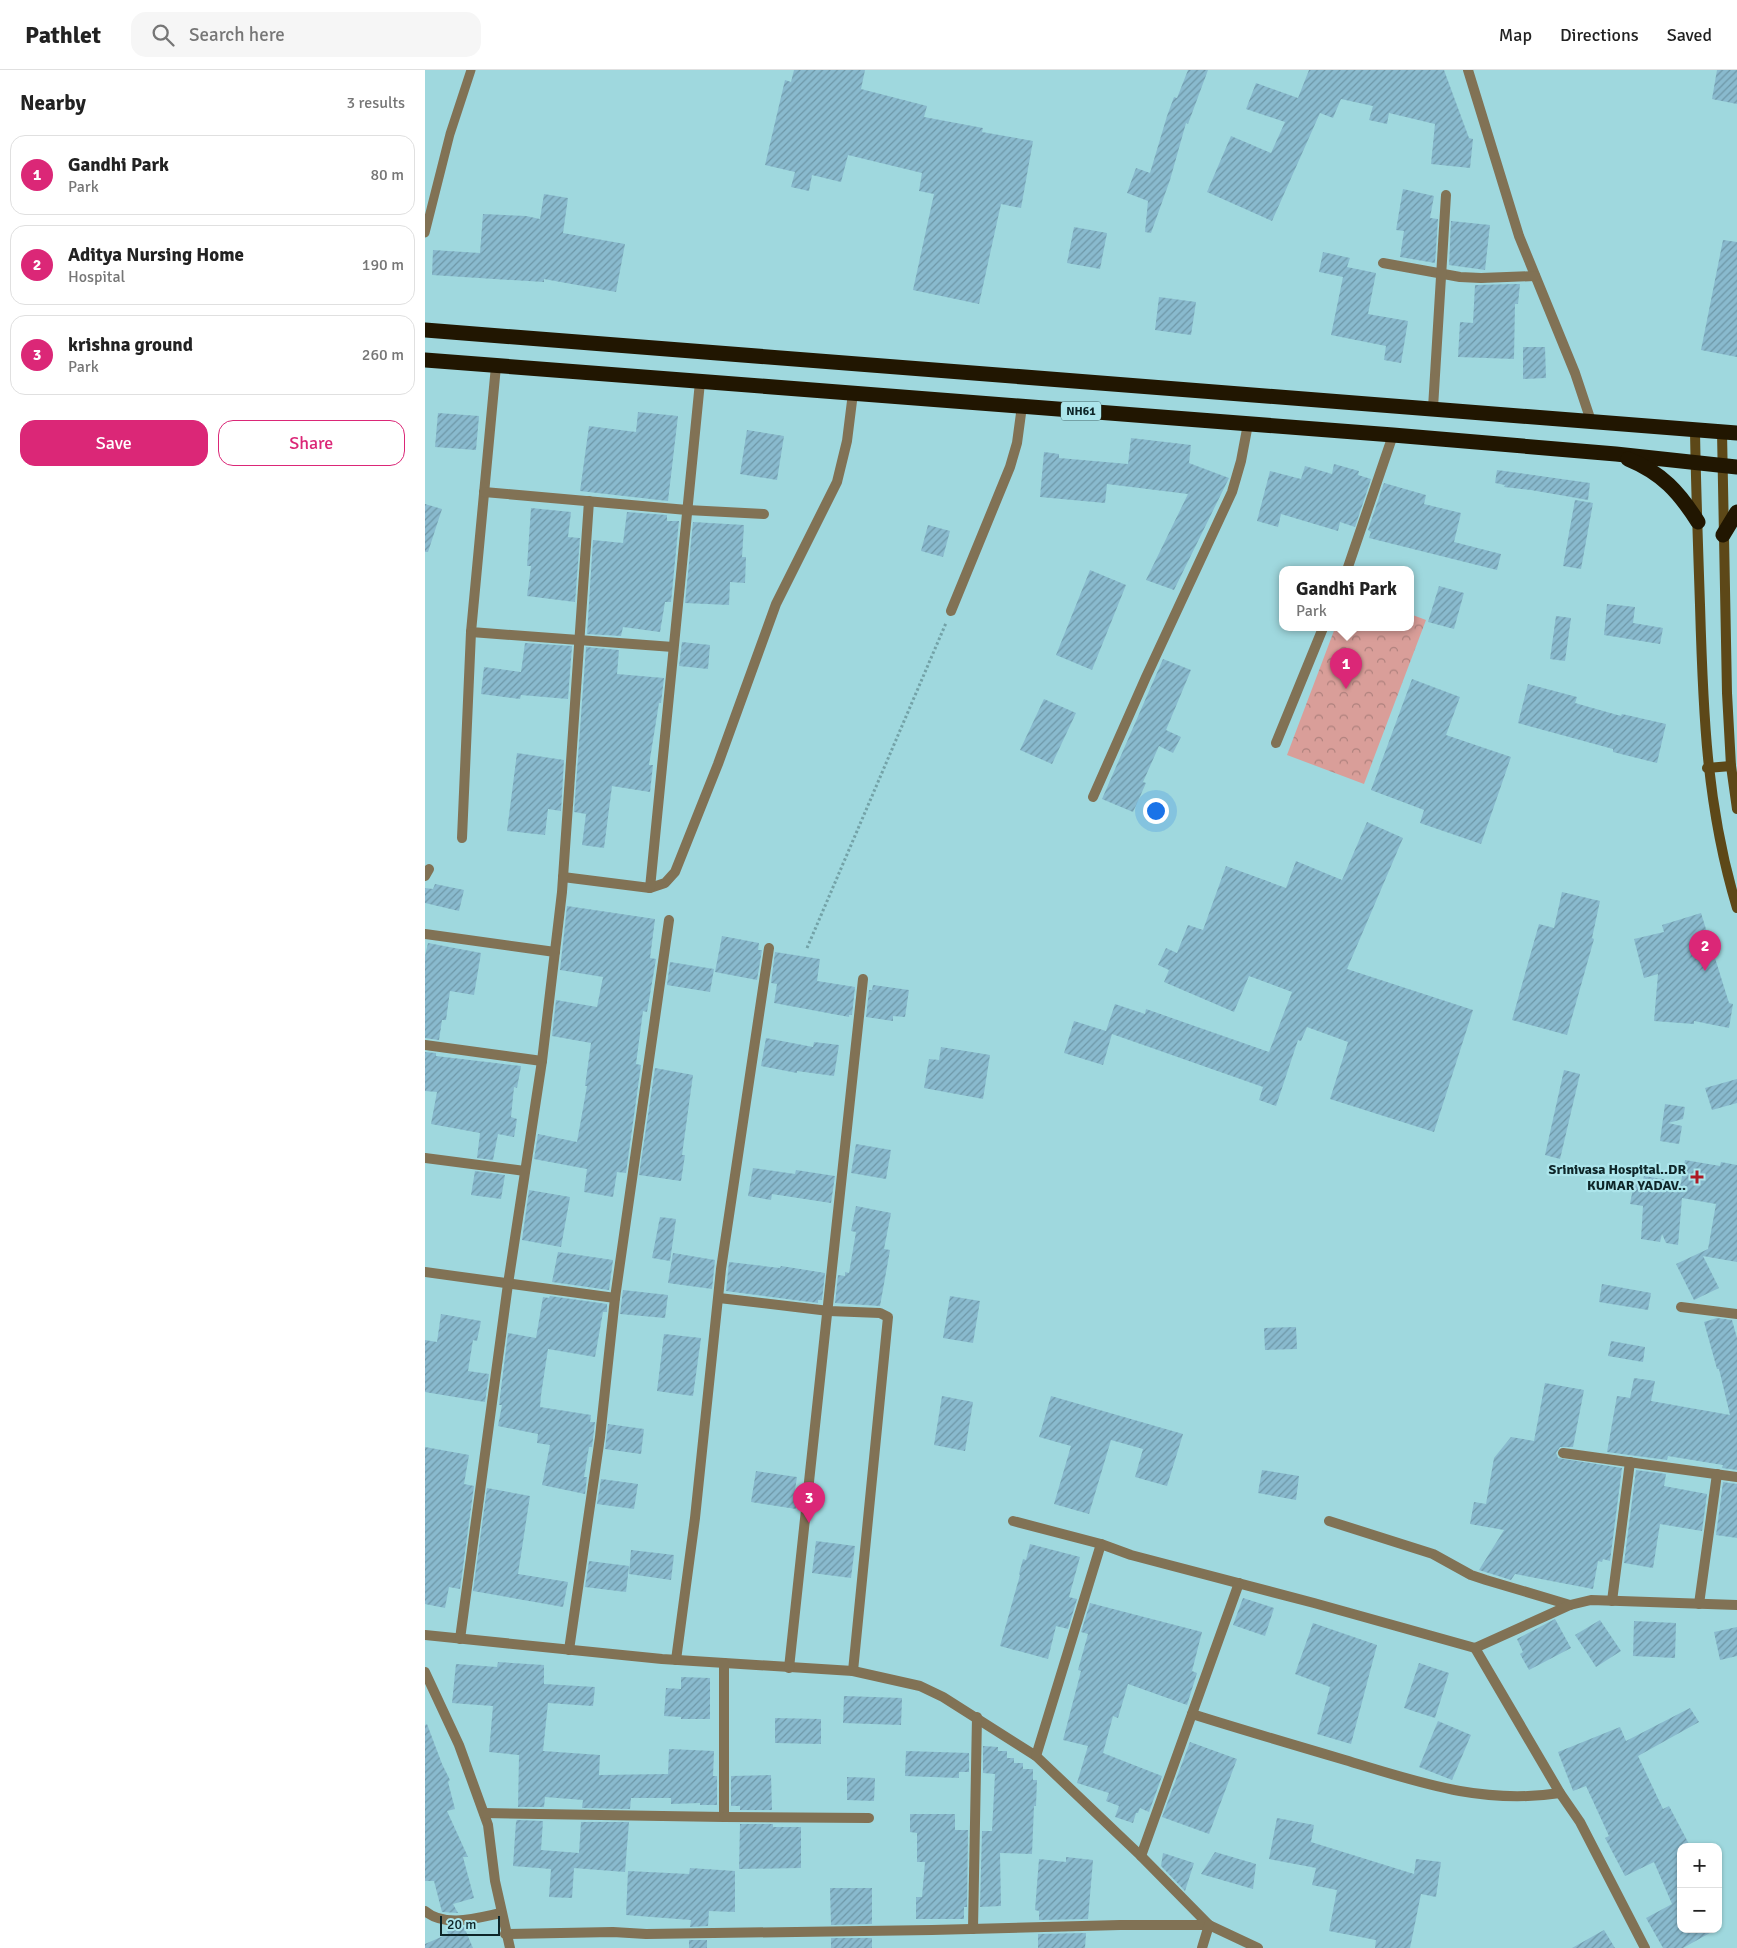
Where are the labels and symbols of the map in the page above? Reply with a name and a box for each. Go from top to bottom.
road number: NH61 [1061,402,1101,421]
pin: 1 [1330,648,1362,689]
your location [1143,798,1169,824]
pin: 2 [1689,930,1721,971]
place label: Srinivasa Hospital..DR KUMAR YADAV.. [1549,1161,1686,1194]
marker: Srinivasa Hospital..DR KUMAR YADAV.. [1690,1170,1704,1184]
pin: 3 [793,1482,825,1523]
scale bar [440,1913,500,1936]

